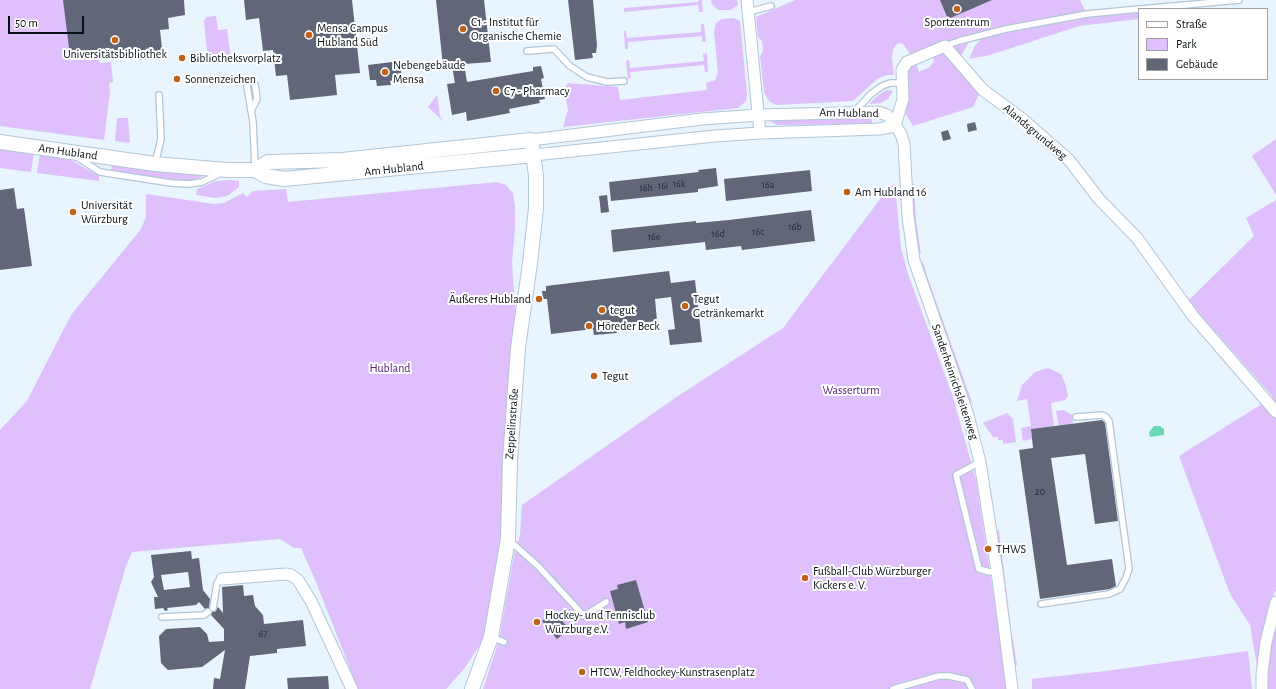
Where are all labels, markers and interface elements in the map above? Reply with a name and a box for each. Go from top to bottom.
marker: Sportzentrum [952,4,962,14]
scale bar [10,8,86,34]
legend [1138,8,1268,80]
place label: C1 - Institut für Organische Chemie [471,15,562,43]
place label: Sportzentrum [924,15,990,29]
text: 50 m [15,17,38,29]
text: Straße [1176,18,1207,30]
place label: Mensa Campus Hubland Süd [317,21,388,49]
marker: C1 - Institut für Organische Chemie [458,24,468,34]
marker: Mensa Campus Hubland Süd [304,30,314,40]
marker: Universitätsbibliothek [110,35,120,45]
text: Park [1176,38,1197,50]
place label: Universitätsbibliothek [63,47,167,61]
place label: Bibliotheksvorplatz [190,51,281,65]
marker: Bibliotheksvorplatz [177,53,187,63]
place label: Nebengebäude Mensa [393,58,465,86]
text: Gebäude [1176,58,1218,70]
marker: Nebengebäude Mensa [380,67,390,77]
place label: Sonnenzeichen [185,72,256,86]
marker: Sonnenzeichen [172,74,182,84]
place label: C7 - Pharmacy [504,84,570,98]
marker: C7 - Pharmacy [491,86,501,96]
street label: Alandsgrundweg [1000,101,1070,163]
street label: Am Hubland [819,105,879,121]
street label: Am Hubland [38,141,98,163]
street label: Am Hubland [364,159,424,179]
house number: 16k [673,178,685,190]
house number: 16a [762,179,774,191]
house number: 16i [658,180,668,192]
house number: 16h [639,182,653,194]
place label: Am Hubland 16 [855,185,926,199]
marker: Am Hubland 16 [842,187,852,197]
place label: Universität Würzburg [81,198,132,226]
marker: Universität Würzburg [68,207,78,217]
house number: 16b [788,221,802,233]
house number: 16c [752,226,764,238]
house number: 16d [711,228,725,240]
house number: 16e [648,231,660,243]
place label: Äußeres Hubland [449,292,531,306]
place label: Tegut Getränkemarkt [693,292,764,320]
marker: Äußeres Hubland [534,294,544,304]
marker: Tegut Getränkemarkt [680,301,690,311]
place label: tegut [610,303,635,317]
marker: tegut [597,305,607,315]
place label: Höreder Beck [597,319,660,333]
marker: Höreder Beck [584,321,594,331]
street label: Sanderheinrichsleitenweg [928,322,982,442]
park label: Hubland [369,361,411,375]
place label: Tegut [602,369,628,383]
marker: Tegut [589,371,599,381]
park label: Wasserturm [822,383,880,397]
street label: Zeppelinstraße [502,388,522,460]
house number: 20 [1035,486,1045,498]
place label: THWS [996,542,1026,556]
marker: THWS [983,544,993,554]
place label: Fußball-Club Würzburger Kickers e. V. [813,564,931,592]
marker: Fußball-Club Würzburger Kickers e. V. [800,573,810,583]
place label: Hockey- und Tennisclub Würzburg e.V. [545,608,655,636]
marker: Hockey- und Tennisclub Würzburg e.V. [532,617,542,627]
house number: 67 [259,628,267,640]
place label: HTCW, Feldhockey-Kunstrasenplatz [590,665,755,679]
marker: HTCW, Feldhockey-Kunstrasenplatz [577,667,587,677]

